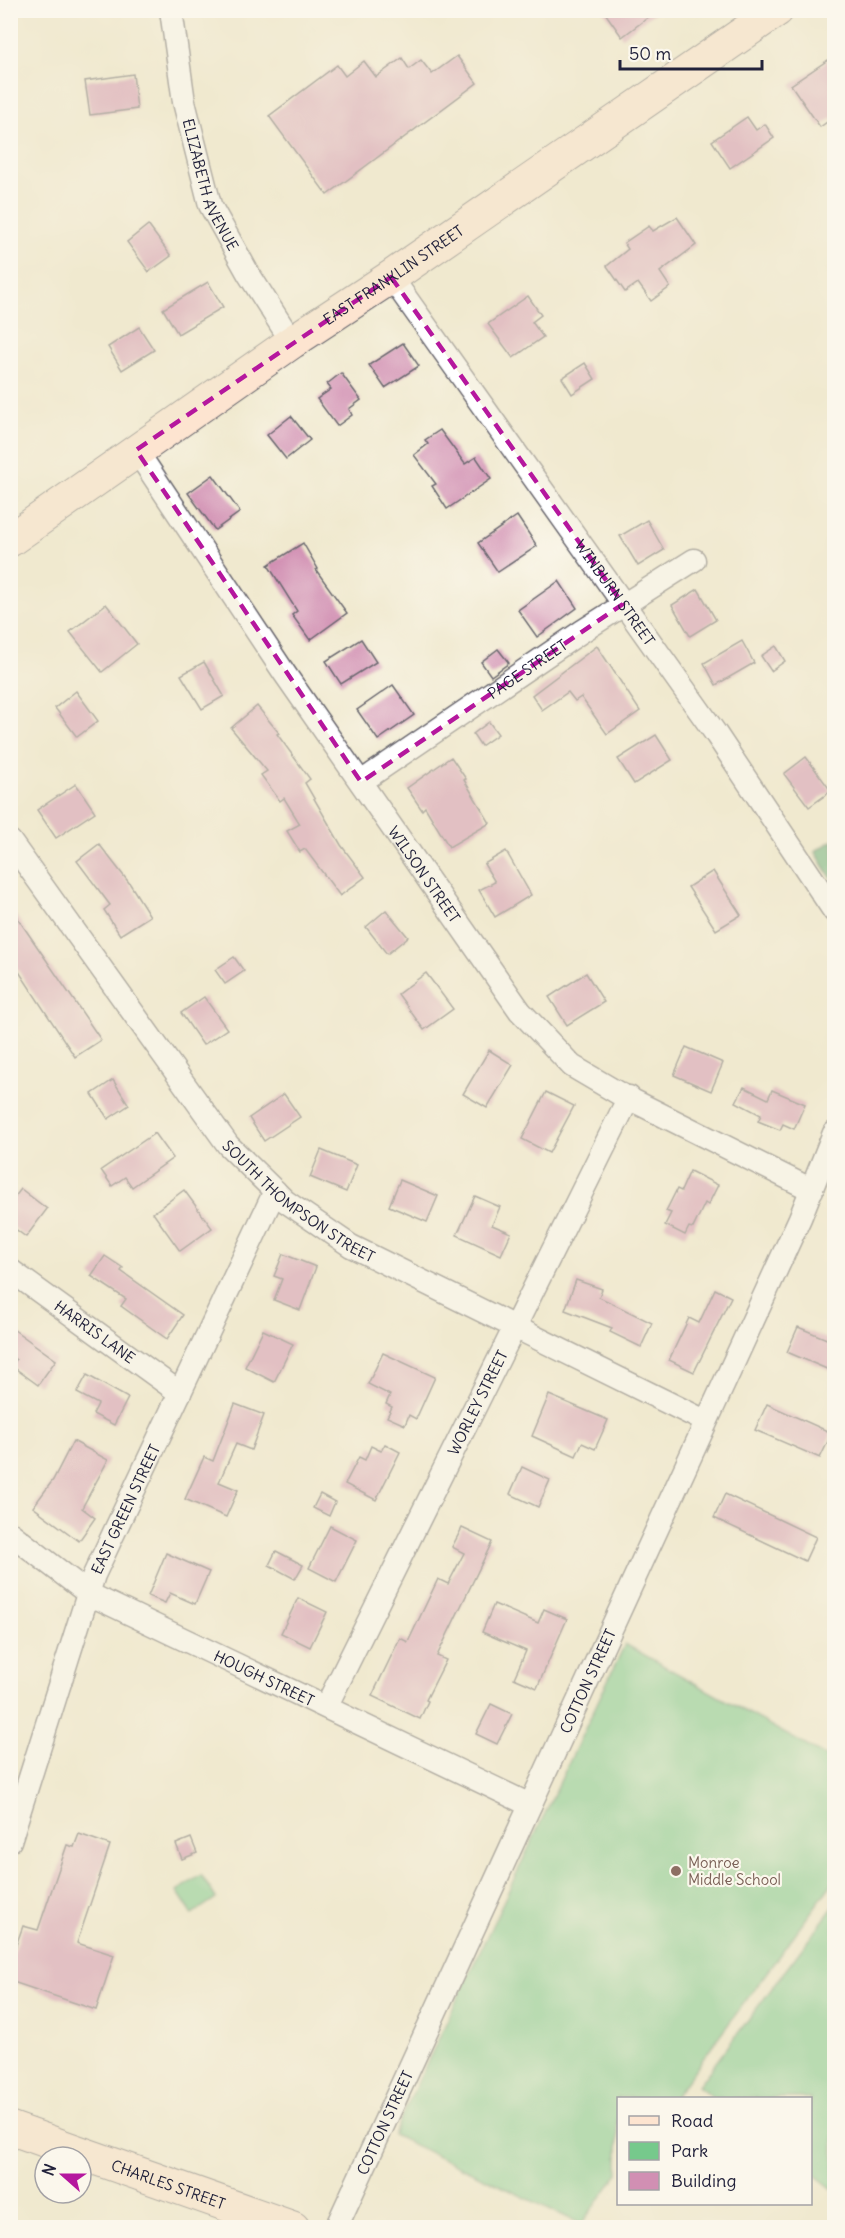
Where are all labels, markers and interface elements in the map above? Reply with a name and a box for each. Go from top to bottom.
scale bar [620,33,762,71]
text: 50 m [629,42,671,65]
street label: ELIZABETH AVENUE [179,117,243,254]
street label: EAST FRANKLIN STREET [319,220,467,329]
street label: WINBURN STREET [571,536,659,649]
street label: PAGE STREET [483,635,571,703]
street label: WILSON STREET [384,822,465,926]
street label: SOUTH THOMPSON STREET [219,1136,378,1266]
street label: HARRIS LANE [51,1296,139,1367]
street label: WORLEY STREET [443,1347,511,1458]
street label: EAST GREEN STREET [86,1441,164,1577]
street label: COTTON STREET [555,1626,620,1736]
street label: HOUGH STREET [211,1646,318,1710]
place label: Monroe Middle School [688,1853,781,1889]
marker: Monroe Middle School [669,1864,683,1878]
street label: COTTON STREET [352,2067,417,2178]
legend [617,2097,812,2205]
text: Road [671,2109,714,2132]
text: Park [671,2139,708,2162]
north arrow [33,2145,93,2205]
street label: CHARLES STREET [109,2155,228,2213]
text: N [38,2161,60,2178]
text: Building [671,2169,736,2192]

